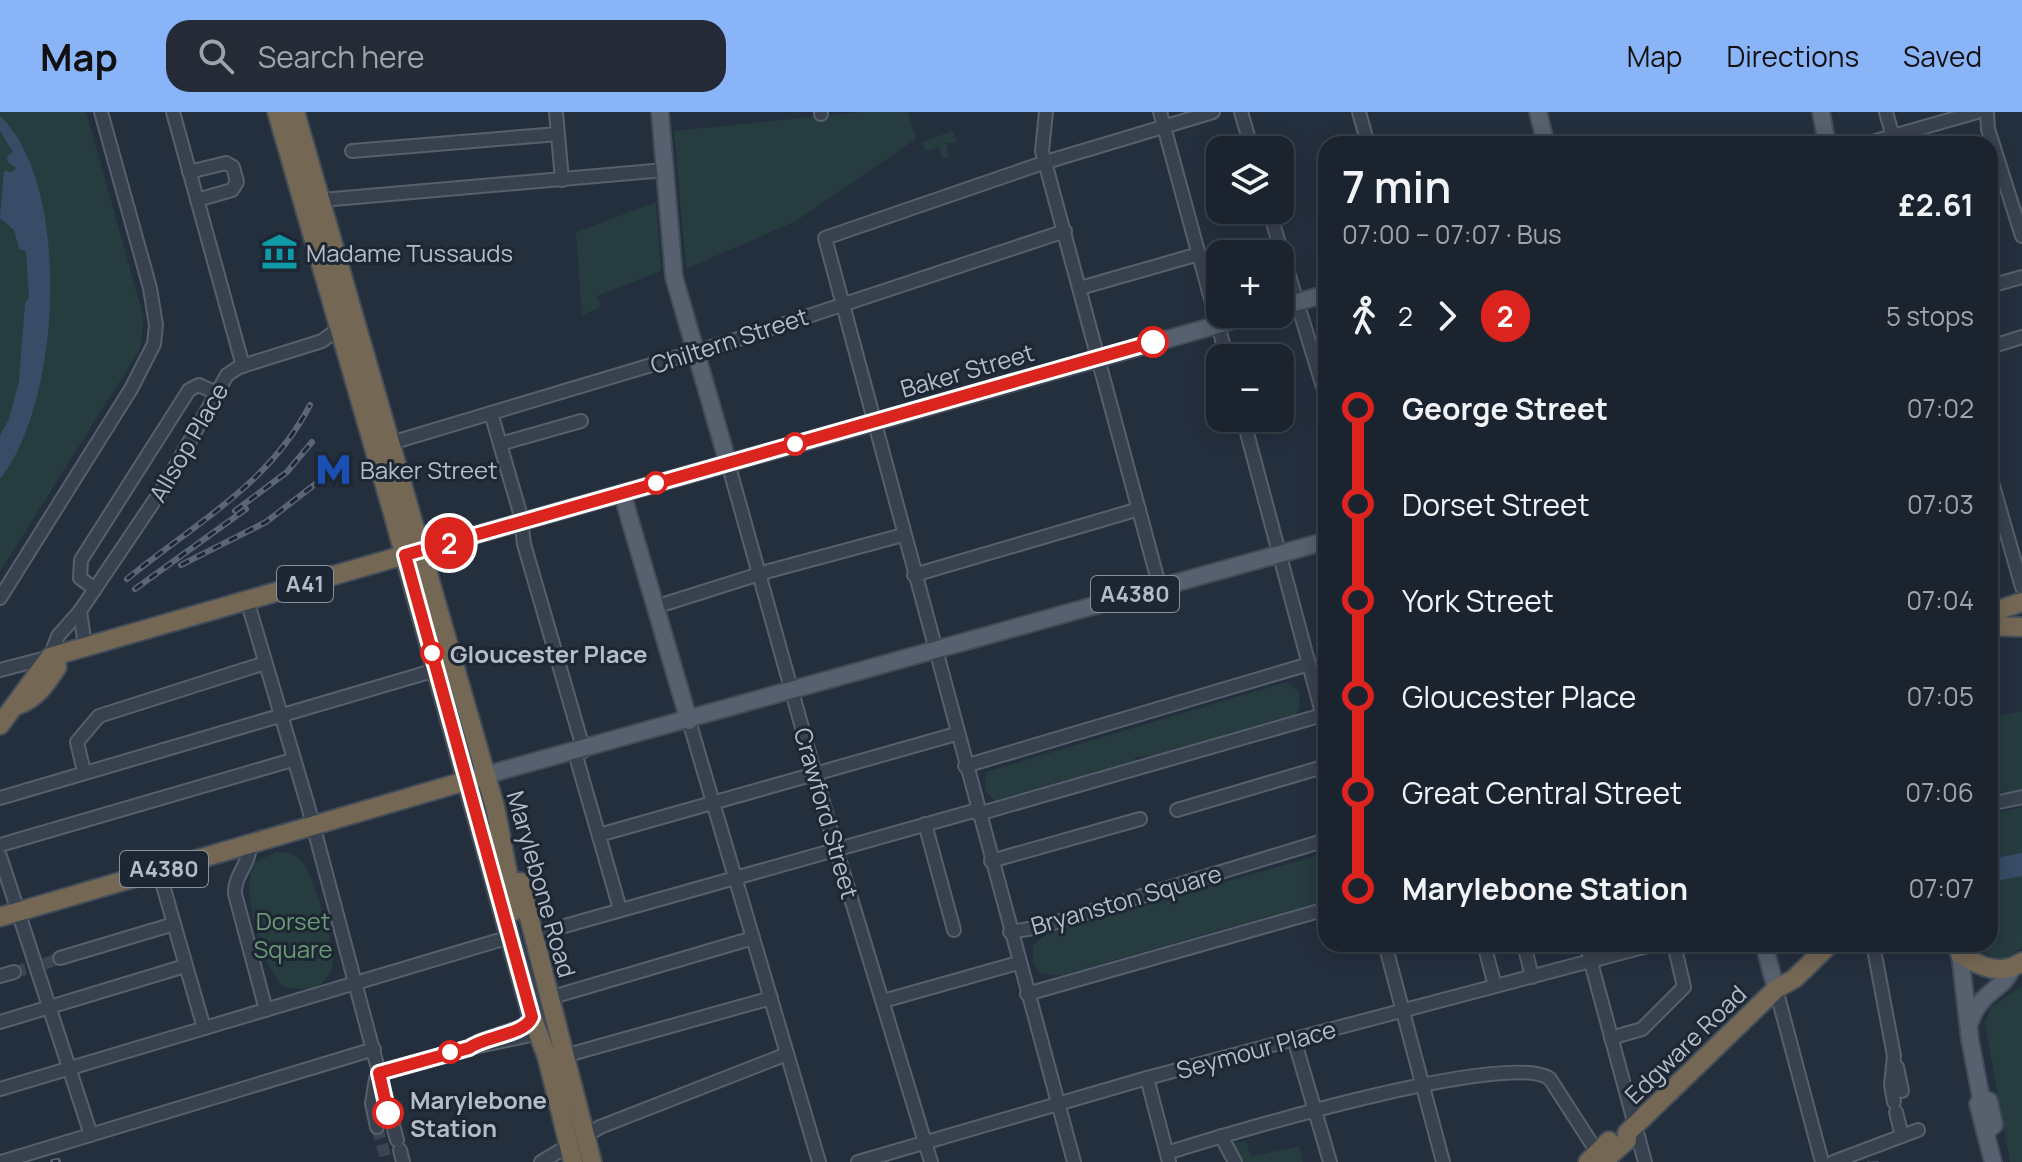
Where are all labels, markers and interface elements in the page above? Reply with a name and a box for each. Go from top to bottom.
search box [166,20,726,92]
text: Map [40,30,118,82]
icon: search [194,34,238,78]
text: Search here [258,36,425,77]
text: Map [1627,37,1682,75]
text: Directions [1726,37,1859,75]
text: Saved [1903,37,1982,75]
map controls [1206,136,1294,432]
button: layers [1206,136,1294,224]
text: 7 min [1342,156,1451,216]
text: £2.61 [1899,184,1974,225]
text: 07:00 – 07:07 · Bus [1342,216,1562,252]
museum icon: Madame Tussauds [261,233,299,271]
place label: Madame Tussauds [306,236,513,269]
button: + [1206,240,1294,328]
icon: walk [1342,294,1386,338]
icon: forward [1425,294,1469,338]
text: 2 [1497,297,1514,335]
text: 2 [1398,298,1413,334]
text: 5 stops [1886,298,1974,334]
street label: Chiltern Street [646,299,812,381]
unlabelled marker [1138,327,1168,357]
street label: Baker Street [896,335,1038,405]
button: − [1206,344,1294,432]
street label: Allsop Place [141,376,235,508]
text: George Street [1402,388,1608,429]
text: 07:02 [1907,390,1974,426]
unlabelled marker [784,433,806,455]
metro station icon: Baker Street [315,450,353,488]
place label: Baker Street [360,453,498,486]
unlabelled marker [645,472,667,494]
text: Dorset Street [1402,484,1590,525]
text: 07:03 [1907,486,1974,522]
line badge: 2 [423,517,475,569]
text: 2 [441,524,457,562]
road number: A41 [277,566,333,602]
road number: A4380 [1091,576,1179,612]
text: York Street [1402,580,1554,621]
text: 07:04 [1906,582,1974,618]
place label: Gloucester Place [450,637,647,670]
marker: Gloucester Place [421,642,443,664]
text: Gloucester Place [1402,676,1636,717]
text: 07:05 [1906,678,1974,714]
street label: Crawford Street [787,723,867,903]
text: Great Central Street [1402,772,1682,813]
text: 07:06 [1905,774,1974,810]
street label: Marylebone Road [500,787,584,981]
road number: A4380 [120,851,208,887]
street label: Bryanston Square [1027,856,1225,942]
text: Marylebone Station [1402,868,1688,909]
text: 07:07 [1908,870,1974,906]
park label: Dorset Square [253,904,333,965]
street label: Edgware Road [1617,978,1753,1110]
street label: Seymour Place [1173,1012,1339,1086]
unlabelled marker [439,1041,461,1063]
place label: Marylebone Station [410,1083,547,1144]
marker: Marylebone Station [373,1098,403,1128]

